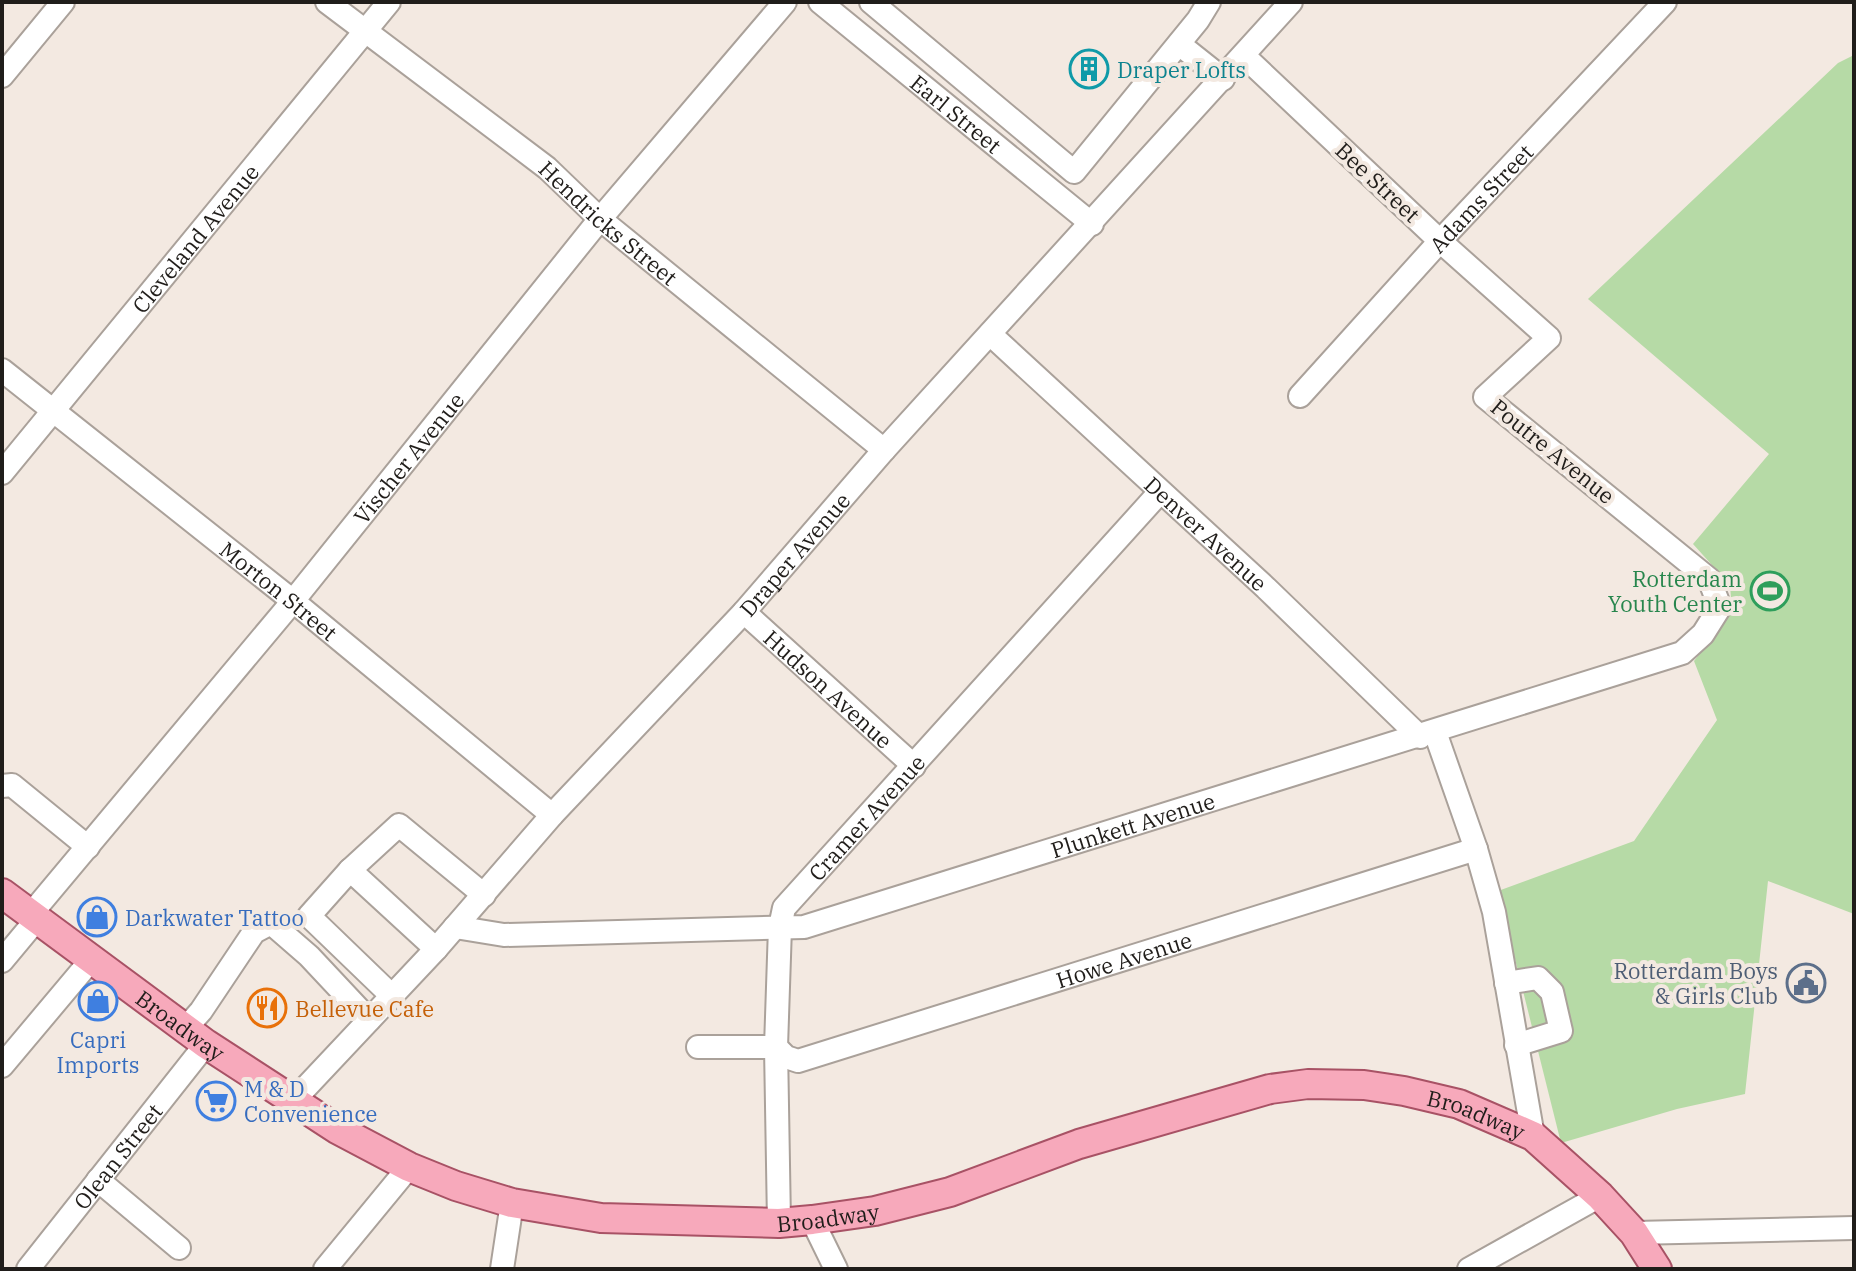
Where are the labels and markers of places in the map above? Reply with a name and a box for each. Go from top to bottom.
building icon: Draper Lofts [1068,48,1110,90]
place label: Draper Lofts [1117,55,1246,84]
place label: Rotterdam Youth Center [1608,564,1742,618]
sports icon: Rotterdam Youth Center [1749,570,1791,612]
shop icon: Darkwater Tattoo [76,896,118,938]
place label: Darkwater Tattoo [125,903,304,932]
place label: Rotterdam Boys & Girls Club [1613,956,1778,1010]
public building icon: Rotterdam Boys & Girls Club [1785,962,1827,1004]
shop icon: Capri Imports [77,980,119,1022]
restaurant icon: Bellevue Cafe [246,987,288,1029]
place label: Bellevue Cafe [295,994,434,1023]
place label: Capri Imports [56,1025,140,1079]
place label: M & D Convenience [244,1074,377,1128]
supermarket icon: M & D Convenience [195,1080,237,1122]

